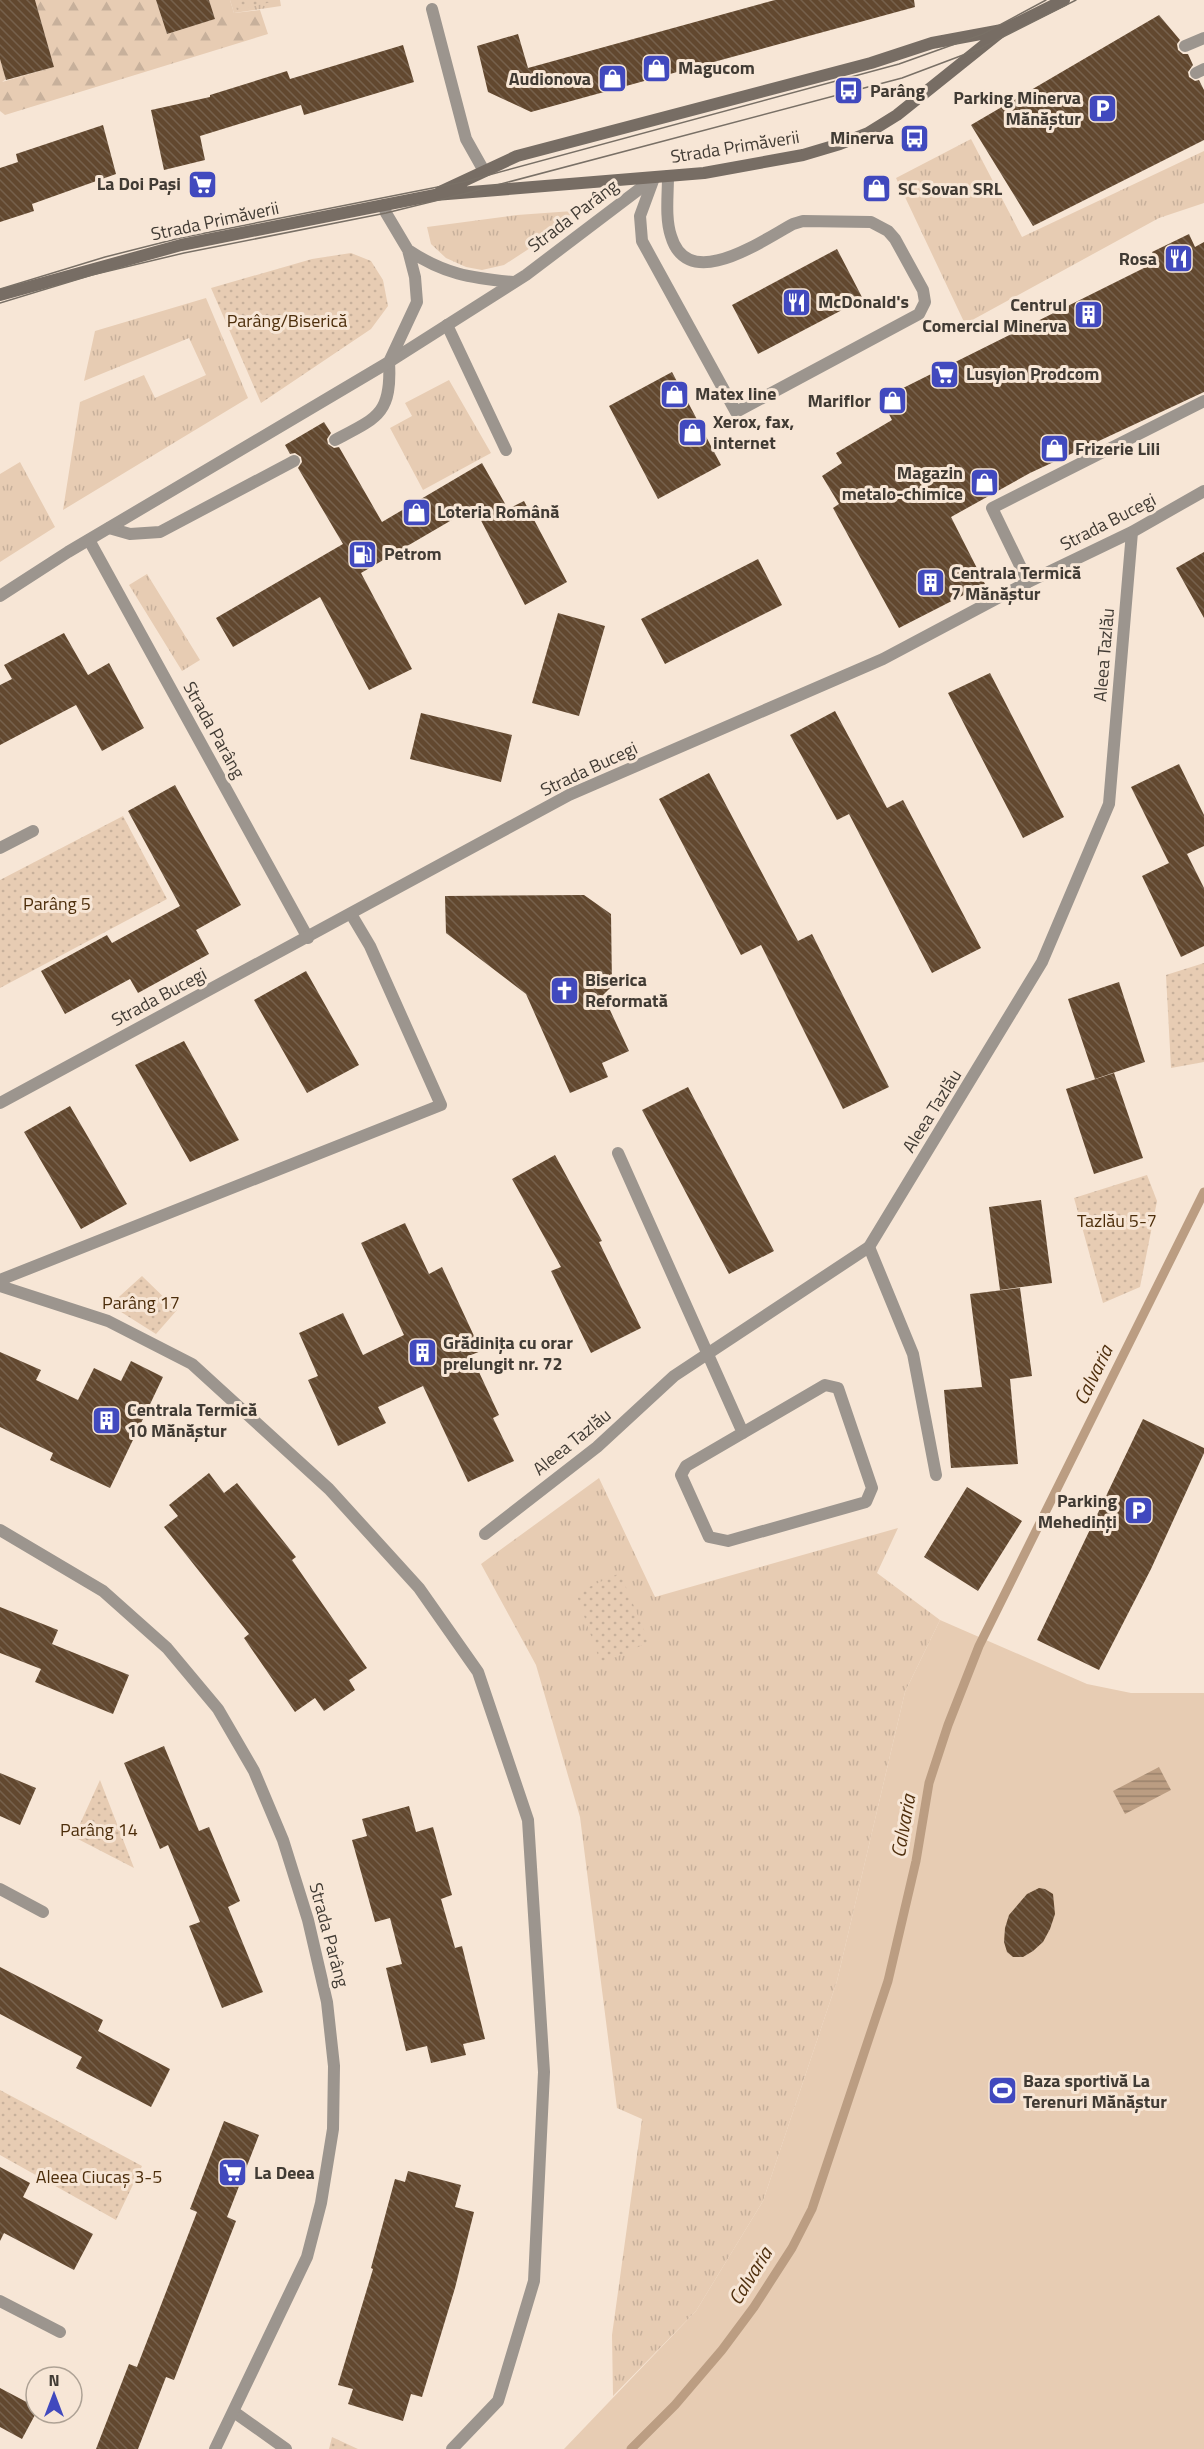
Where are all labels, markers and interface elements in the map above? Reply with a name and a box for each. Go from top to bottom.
shop icon: Magucom [641,52,673,84]
place label: Magucom [678,54,755,81]
shop icon: Audionova [596,63,628,95]
place label: Audionova [509,65,591,92]
bus stop icon: Parâng [833,75,865,107]
place label: Parâng [870,77,926,104]
place label: Parking Minerva Mănăștur [953,84,1081,132]
parking icon: Parking Minerva Mănăștur [1086,92,1118,124]
bus stop icon: Minerva [899,122,931,154]
street label: Strada Primăverii [669,123,801,170]
place label: Minerva [830,124,894,151]
supermarket icon: La Doi Pași [186,168,218,200]
place label: La Doi Pași [97,170,181,197]
street label: Strada Parâng [522,172,624,259]
shop icon: SC Sovan SRL [861,173,893,205]
place label: SC Sovan SRL [898,175,1003,202]
street label: Strada Primăverii [148,194,281,247]
restaurant icon: Rosa [1162,243,1194,275]
place label: Rosa [1119,245,1157,272]
restaurant icon: McDonald's [781,286,813,318]
place label: McDonald's [818,288,909,315]
place label: Centrul Comercial Minerva [922,291,1067,339]
building icon: Centrul Comercial Minerva [1072,299,1104,331]
park label: Parâng/Biserică [227,307,347,334]
supermarket icon: Lusyion Prodcom [929,358,961,390]
place label: Lusyion Prodcom [966,360,1099,387]
shop icon: Matex line [658,378,690,410]
place label: Matex line [695,380,777,407]
shop icon: Mariflor [876,385,908,417]
place label: Mariflor [807,387,871,414]
place label: Xerox, fax, internet [713,408,794,456]
shop icon: Xerox, fax, internet [676,416,708,448]
shop icon: Frizerie Lili [1038,433,1070,465]
place label: Frizerie Lili [1075,435,1160,462]
place label: Magazin metalo-chimice [842,459,963,507]
shop icon: Magazin metalo-chimice [968,467,1000,499]
street label: Strada Bucegi [1055,486,1160,557]
shop icon: Loteria Română [400,496,432,528]
place label: Loteria Română [437,498,559,525]
fuel station icon: Petrom [347,538,379,570]
place label: Petrom [384,540,442,567]
place label: Centrala Termică 7 Mănăștur [951,559,1081,607]
building icon: Centrala Termică 7 Mănăștur [914,567,946,599]
street label: Aleea Tazlău [1086,607,1121,703]
street label: Strada Parâng [177,676,252,783]
street label: Strada Bucegi [536,734,642,803]
park label: Parâng 5 [23,890,91,917]
street label: Strada Bucegi [106,960,211,1033]
place label: Biserica Reformată [585,966,668,1014]
church icon: Biserica Reformată [548,974,580,1006]
street label: Aleea Tazlău [895,1064,968,1158]
park label: Tazlău 5-7 [1077,1207,1157,1234]
park label: Parâng 17 [102,1289,180,1316]
place label: Grădinița cu orar prelungit nr. 72 [443,1329,573,1377]
building icon: Grădinița cu orar prelungit nr. 72 [406,1337,438,1369]
water label: Calvaria [1065,1339,1121,1410]
place label: Centrala Termică 10 Mănăștur [127,1396,257,1444]
street label: Aleea Tazlău [527,1402,617,1482]
building icon: Centrala Termică 10 Mănăștur [90,1404,122,1436]
place label: Parking Mehedinți [1038,1487,1117,1535]
parking icon: Parking Mehedinți [1122,1495,1154,1527]
water label: Calvaria [882,1791,923,1860]
park label: Parâng 14 [60,1816,138,1843]
street label: Strada Parâng [303,1879,356,1990]
place label: Baza sportivă La Terenuri Mănăștur [1023,2067,1167,2115]
sports icon: Baza sportivă La Terenuri Mănăștur [986,2075,1018,2107]
supermarket icon: La Deea [217,2157,249,2189]
place label: La Deea [254,2159,315,2186]
park label: Aleea Ciucaș 3-5 [36,2163,162,2190]
water label: Calvaria [720,2240,780,2311]
north arrow [24,2365,84,2425]
text: N [48,2368,60,2392]

